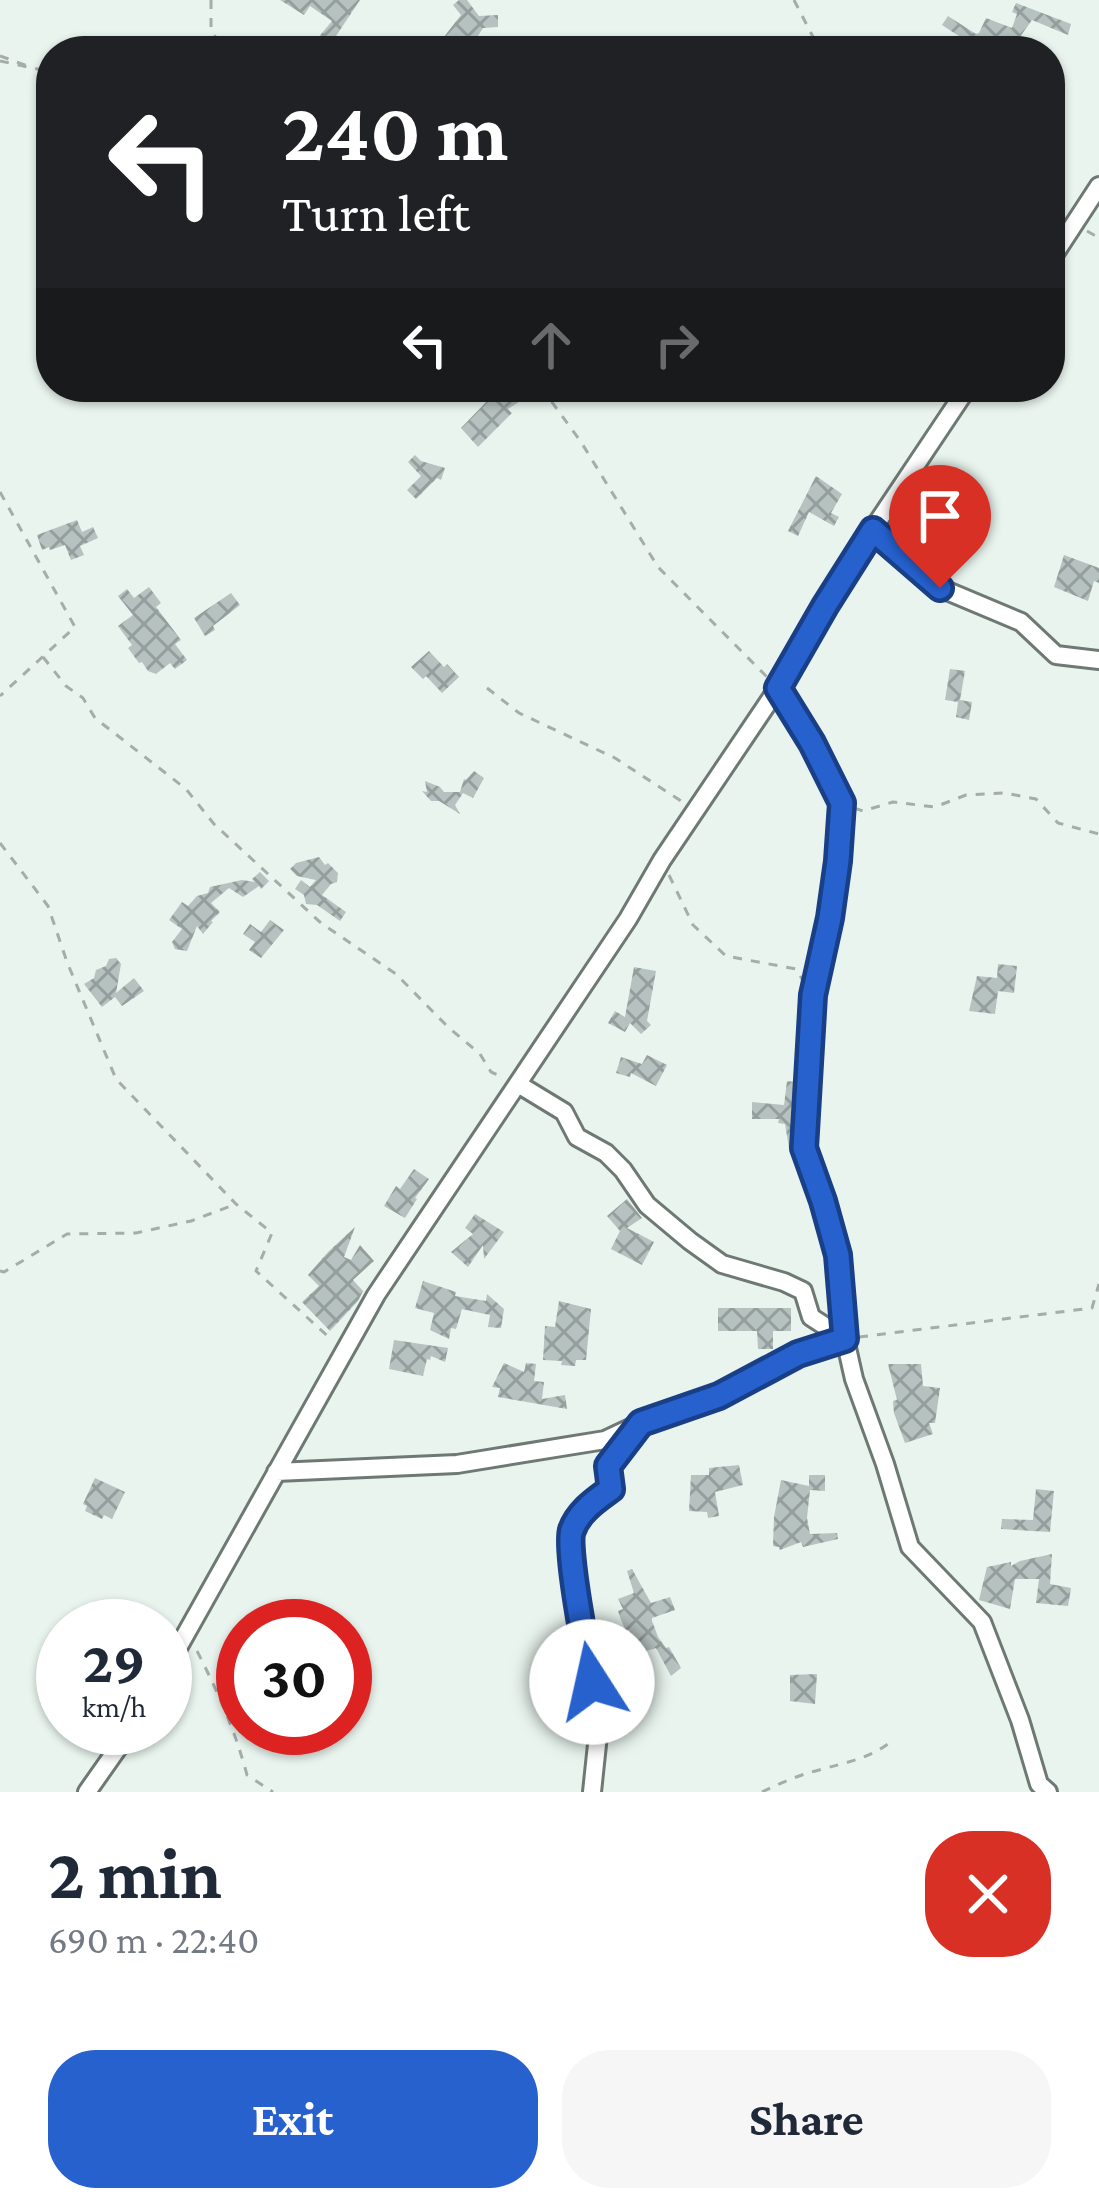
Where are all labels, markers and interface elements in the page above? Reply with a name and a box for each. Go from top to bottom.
icon: left [84,84,240,240]
text: 240 m [282,85,508,178]
text: Turn left [282,183,470,243]
icon: left [392,312,458,378]
icon: ahead [518,312,584,378]
icon: right [644,312,710,378]
pin [889,465,991,588]
icon: arrive [907,483,973,549]
speed limit sign: 30 [216,1599,372,1755]
position arrow [529,1619,655,1745]
text: 29 [82,1628,146,1695]
text: km/h [82,1690,146,1723]
button: close [925,1831,1051,1957]
text: 2 min [48,1833,222,1913]
text: 690 m · 22:40 [48,1918,259,1961]
button: Exit [48,2050,538,2188]
button: Share [562,2050,1051,2188]

